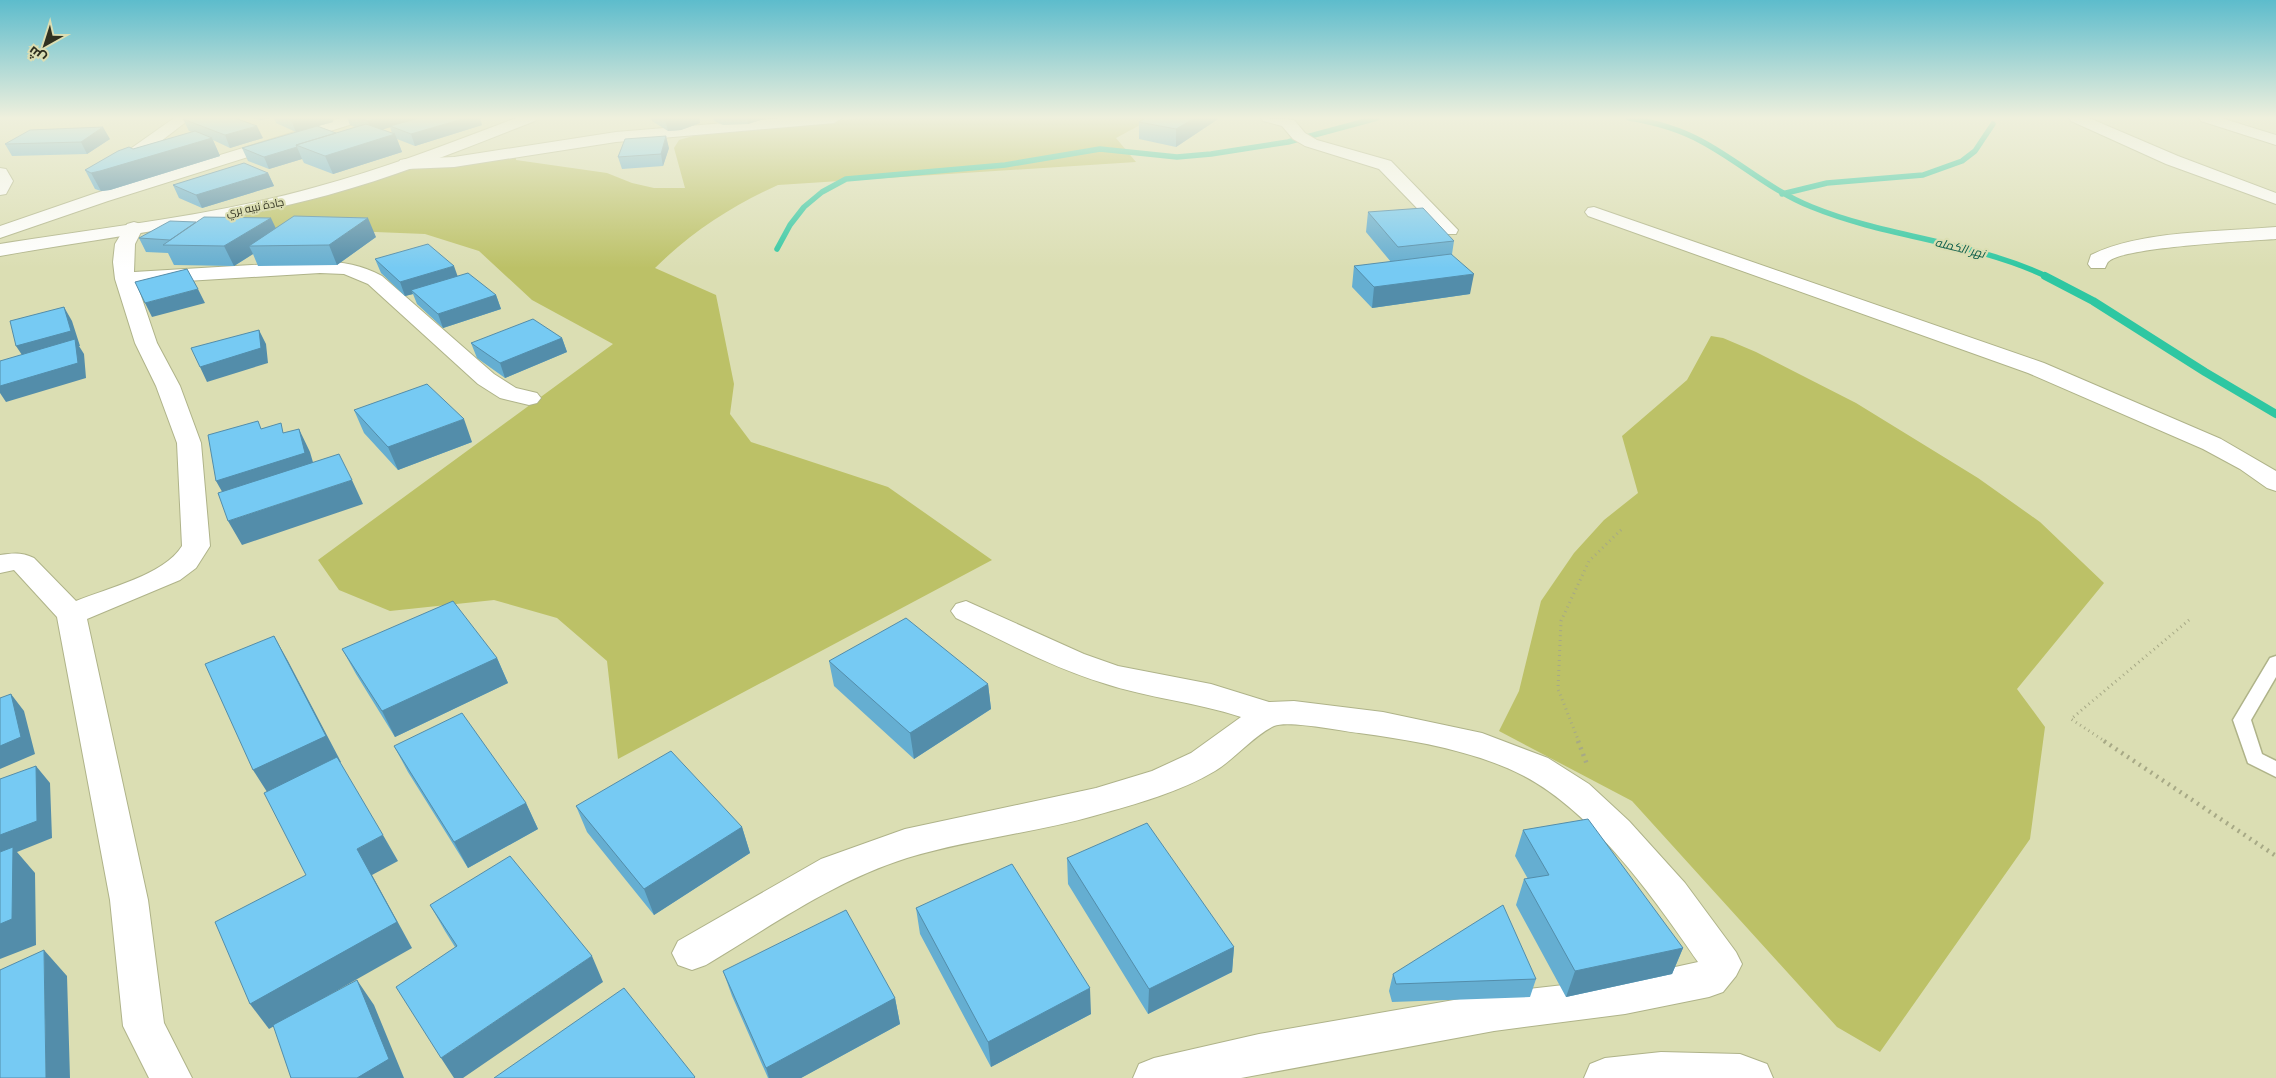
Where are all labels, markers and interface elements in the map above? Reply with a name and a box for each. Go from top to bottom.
north arrow [20,20,70,70]
text: ش [24,42,49,69]
street label: جادة نبيه بري [225,194,286,221]
water label: نهر الكمله [1933,233,1989,262]

